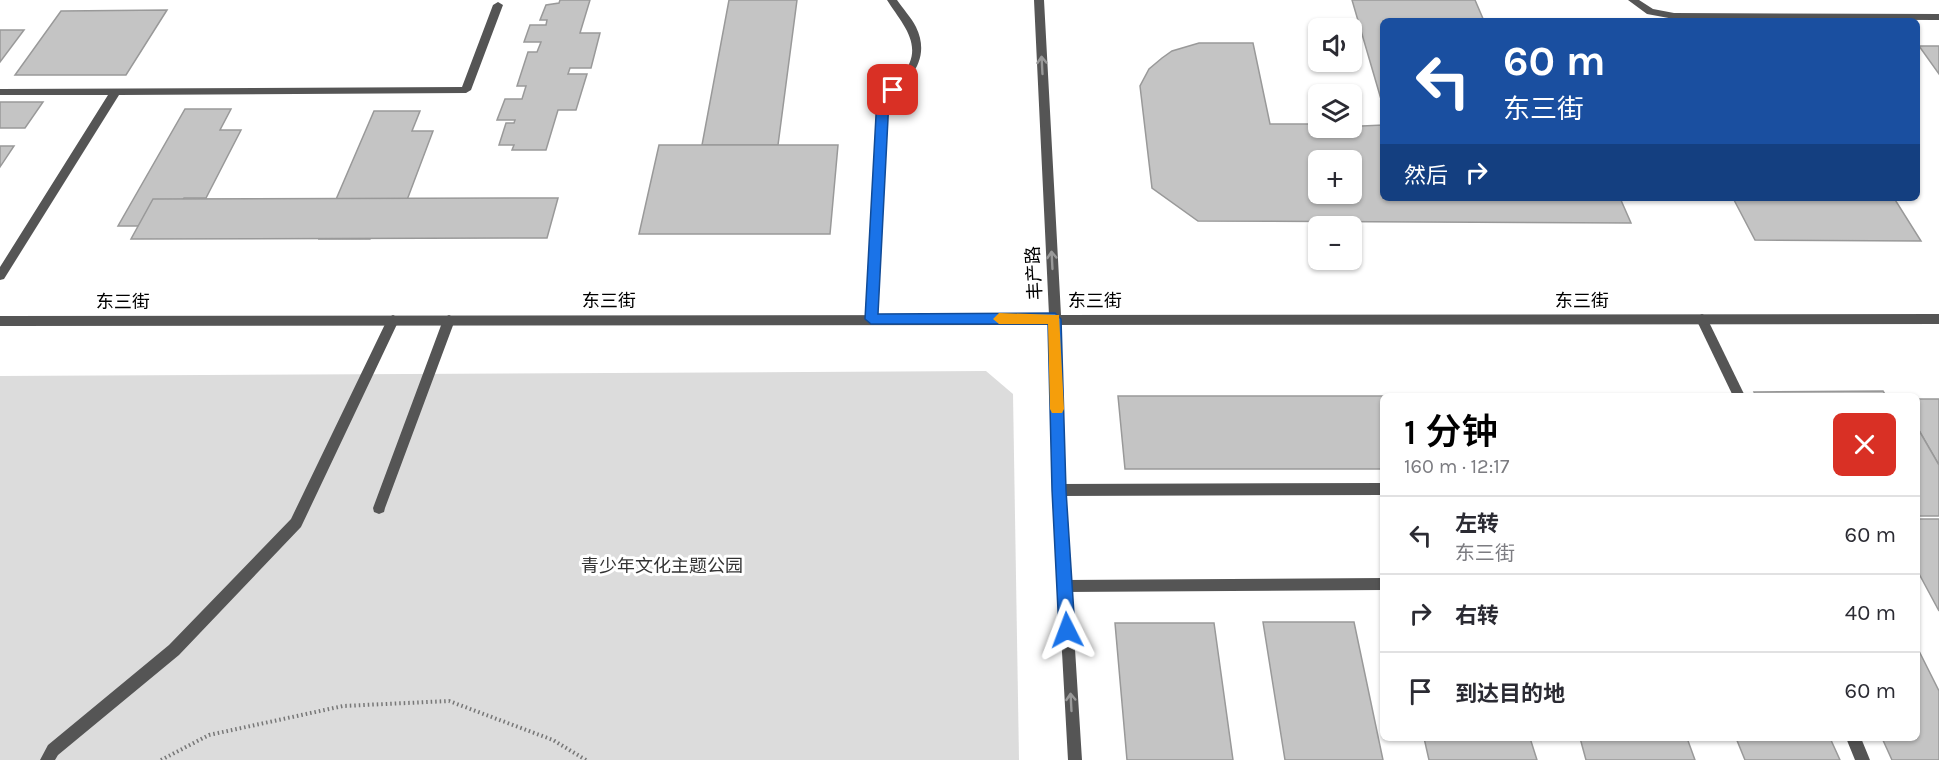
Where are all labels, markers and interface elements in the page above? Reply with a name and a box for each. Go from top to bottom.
map controls [1308,18,1362,270]
button: sound [1308,18,1362,72]
text: 60 m [1503,36,1606,86]
icon: left [1404,42,1482,120]
one-way arrow [1037,56,1048,76]
pin [867,64,918,115]
icon: arrive [876,73,909,106]
button: layers [1308,84,1362,138]
text: 东三街 [1503,93,1584,125]
button: + [1308,150,1362,204]
icon: right [1460,156,1493,189]
text: 然后 [1404,163,1448,189]
button: − [1308,216,1362,270]
street label: 丰产路 [1022,245,1046,301]
one-way arrow [1046,251,1057,271]
street label: 东三街 [582,290,636,312]
street label: 东三街 [1068,290,1122,312]
street label: 东三街 [1555,290,1609,312]
street label: 东三街 [96,291,150,313]
text: 1 分钟 [1404,411,1498,453]
button: close [1833,413,1896,476]
text: 160 m · 12:17 [1404,455,1509,478]
text: 左转 [1455,511,1499,537]
icon: left [1404,519,1437,552]
text: 60 m [1845,522,1896,548]
text: 东三街 [1455,542,1515,565]
park label: 青少年文化主题公园 [581,555,743,577]
icon: right [1404,597,1437,630]
position arrow [1035,598,1099,662]
text: 40 m [1845,600,1896,626]
text: 右转 [1455,603,1499,629]
icon: arrive [1404,675,1437,708]
text: 60 m [1845,678,1896,704]
text: 到达目的地 [1455,681,1565,707]
one-way arrow [1066,692,1077,712]

